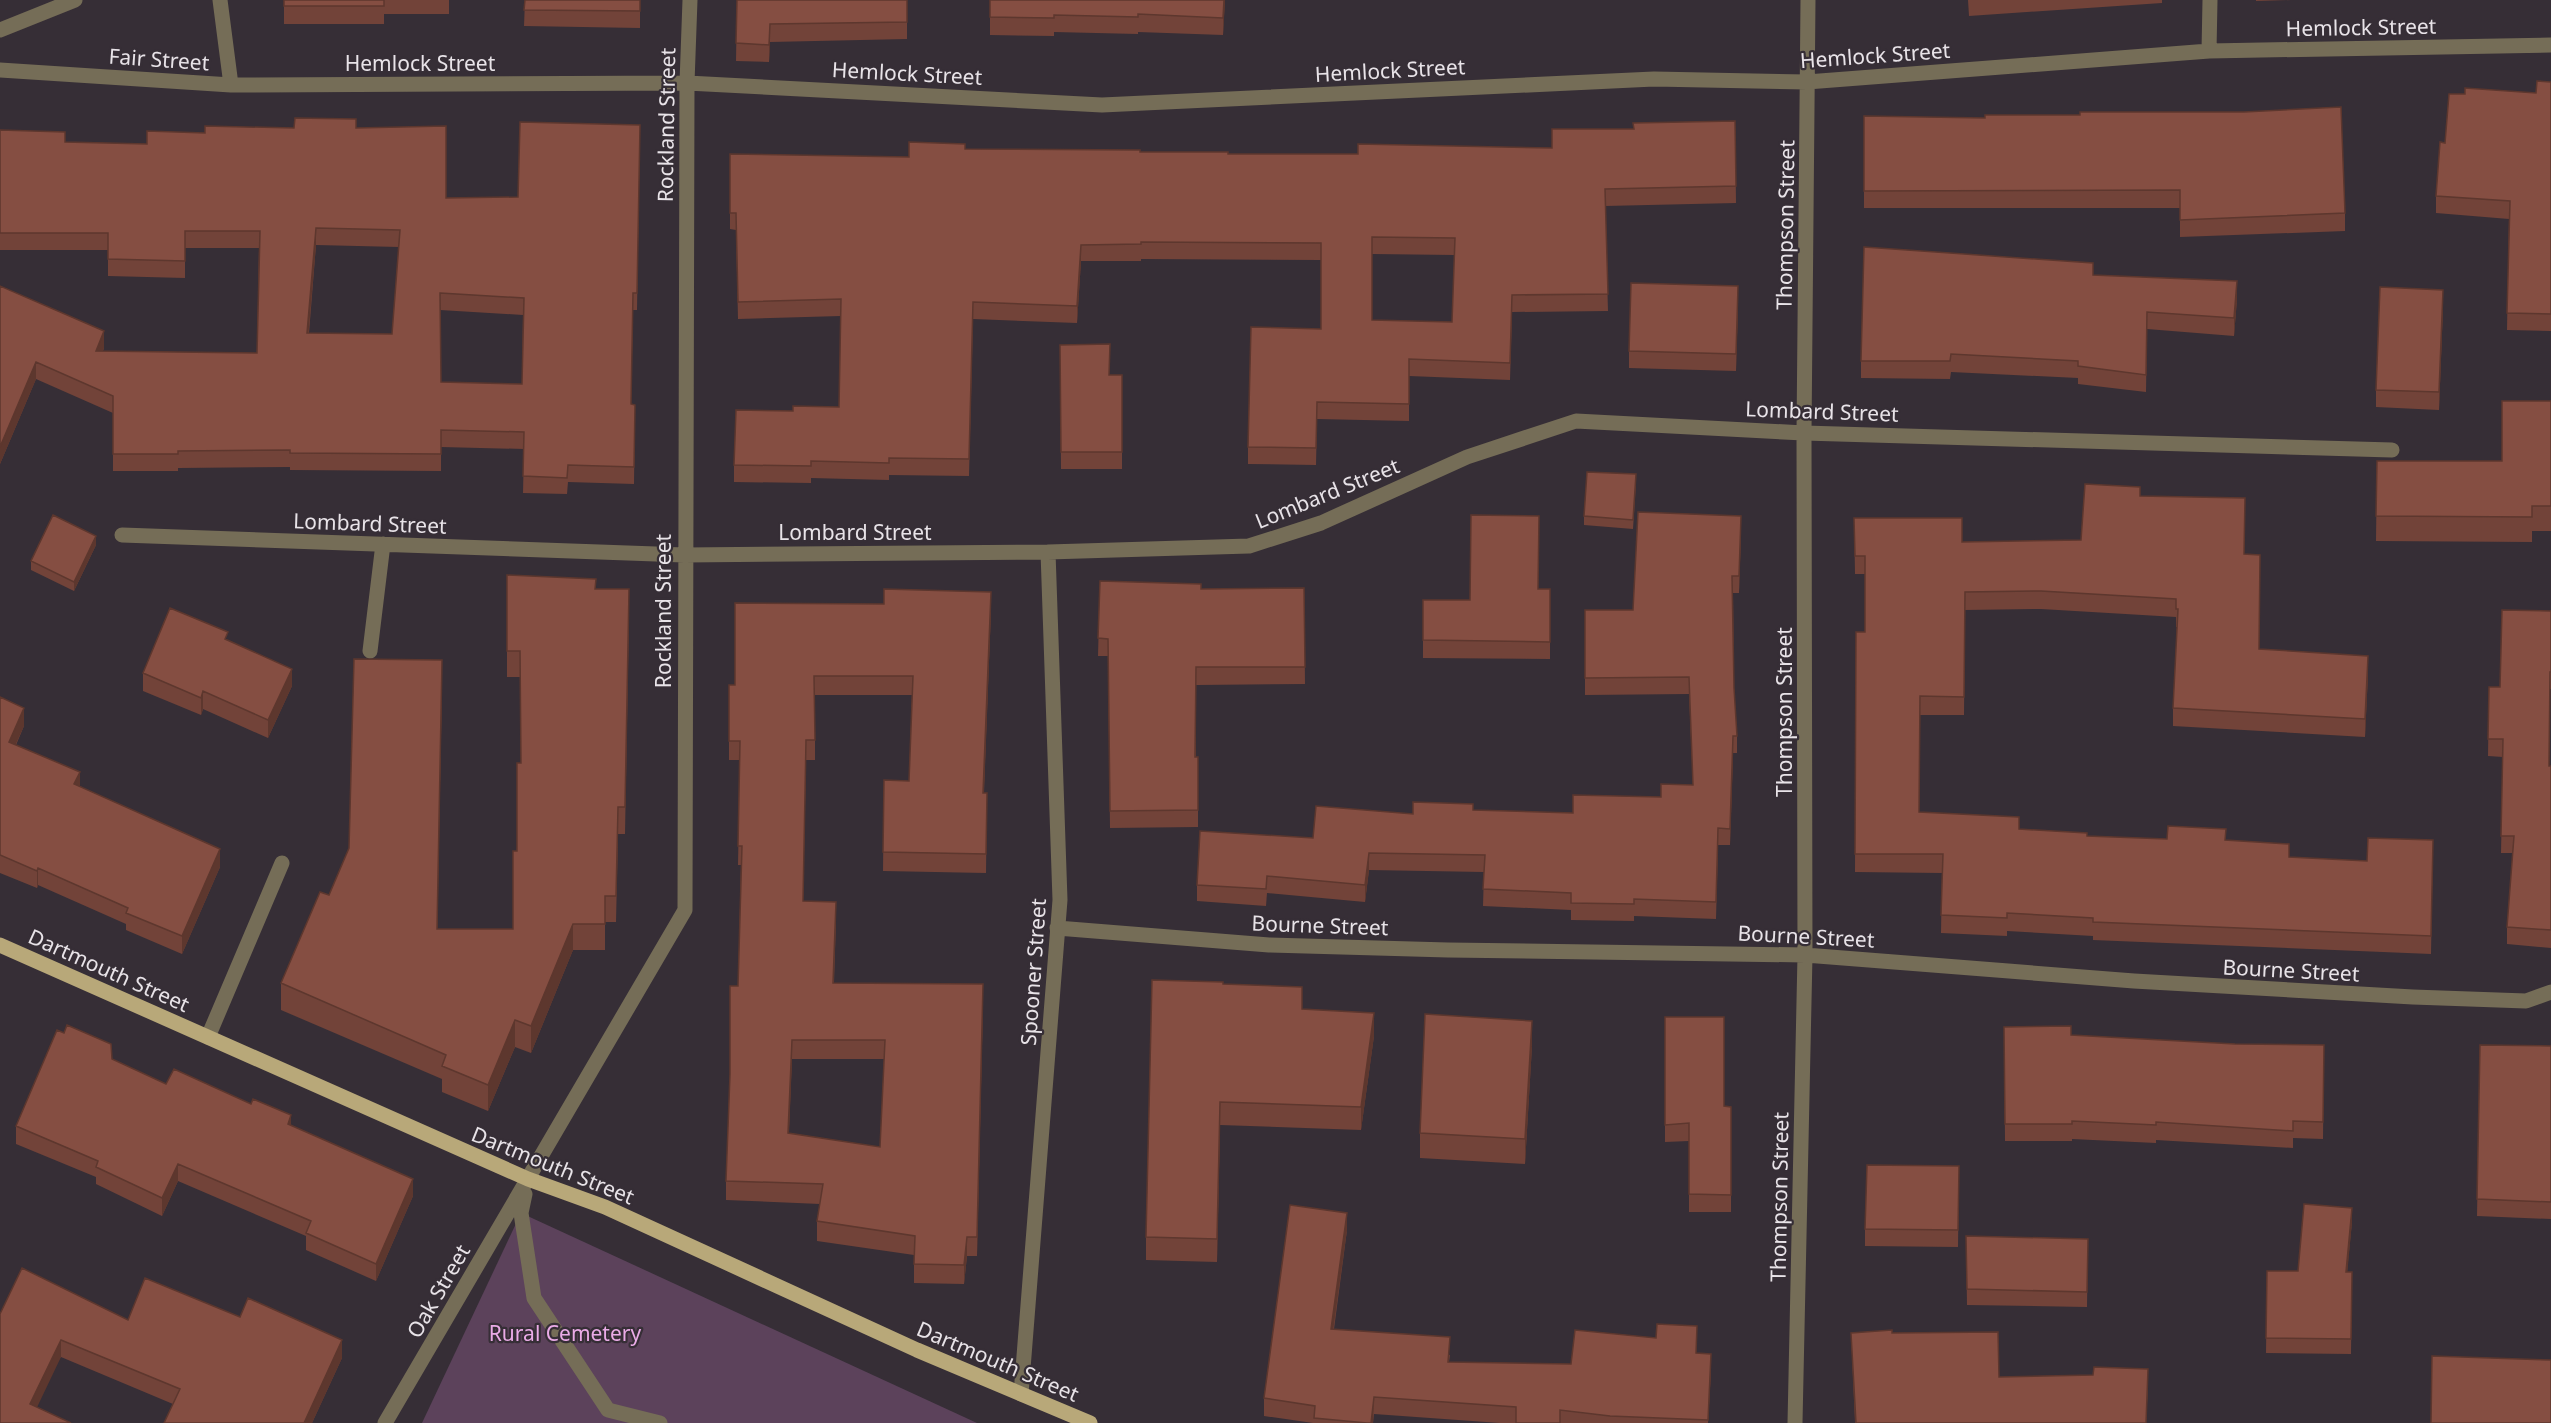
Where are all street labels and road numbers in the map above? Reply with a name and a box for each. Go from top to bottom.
street label: Hemlock Street [2285,12,2437,42]
street label: Hemlock Street [1799,36,1951,74]
street label: Fair Street [108,42,211,77]
street label: Rockland Street [651,47,681,202]
street label: Hemlock Street [345,49,496,77]
street label: Hemlock Street [1314,52,1466,88]
street label: Hemlock Street [831,55,983,91]
street label: Thompson Street [1770,139,1800,310]
street label: Lombard Street [1745,394,1900,428]
street label: Lombard Street [1251,451,1404,535]
street label: Lombard Street [293,506,448,540]
street label: Lombard Street [778,518,932,546]
street label: Rockland Street [649,533,677,688]
street label: Thompson Street [1770,627,1798,797]
street label: Spooner Street [1014,897,1052,1047]
street label: Bourne Street [1251,909,1389,941]
street label: Bourne Street [1737,918,1876,954]
street label: Dartmouth Street [24,922,194,1018]
street label: Bourne Street [2222,952,2361,988]
street label: Thompson Street [1764,1111,1794,1282]
street label: Dartmouth Street [467,1120,639,1211]
street label: Oak Street [400,1239,476,1343]
street label: Dartmouth Street [913,1314,1084,1408]

